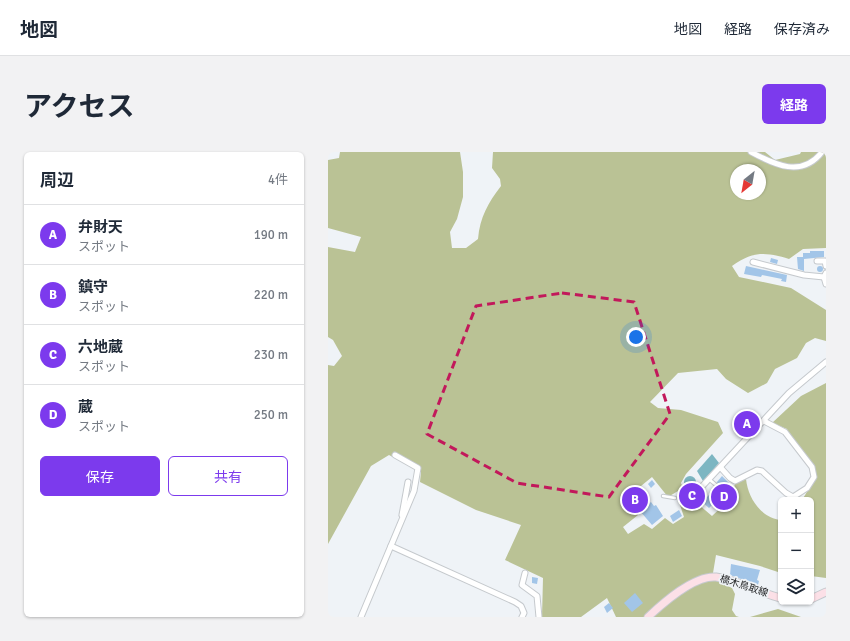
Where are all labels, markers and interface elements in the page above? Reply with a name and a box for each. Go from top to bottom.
text: 地図 [20,18,58,42]
text: 地図 [674,21,702,38]
text: 経路 [724,21,752,38]
text: 保存済み [774,21,830,38]
button: 経路 [762,84,826,124]
text: アクセス [24,90,135,124]
north arrow [730,164,766,200]
text: 周辺 [40,170,74,191]
text: 4件 [268,172,288,188]
text: 弁財天 [78,218,123,236]
text: A [49,227,57,243]
text: 190 m [254,227,288,243]
text: スポット [78,239,130,255]
text: 鎮守 [78,278,108,296]
text: B [49,287,57,303]
text: 220 m [254,287,288,303]
text: スポット [78,299,130,315]
your location [626,327,646,347]
text: 六地蔵 [78,338,123,356]
text: C [49,347,57,363]
text: 230 m [254,347,288,363]
text: スポット [78,359,130,375]
text: 蔵 [78,398,93,416]
text: D [49,407,57,423]
text: 250 m [254,407,288,423]
pin: A [734,409,760,439]
text: スポット [78,419,130,435]
button: 保存 [40,456,160,496]
button: 共有 [168,456,288,496]
pin: C [679,481,705,511]
pin: D [711,482,737,512]
pin: B [622,485,648,515]
map controls [778,497,814,605]
button: + [778,497,814,533]
button: − [778,533,814,569]
button: layers [778,569,814,605]
street label: 橋木鳥取線 [718,573,770,599]

